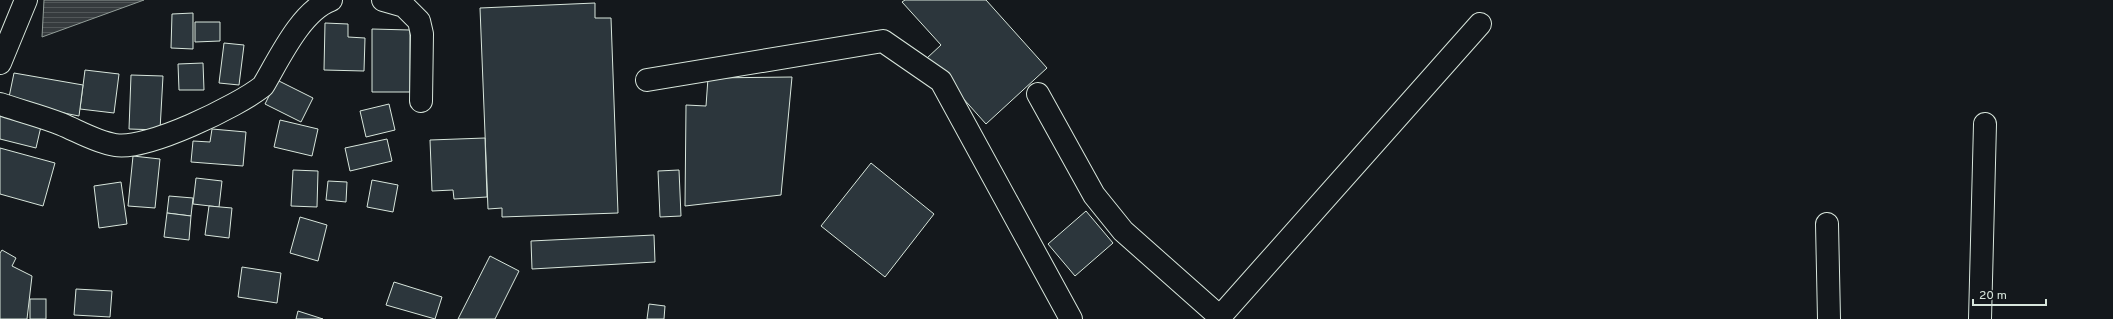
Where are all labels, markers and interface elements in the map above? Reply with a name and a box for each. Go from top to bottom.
scale bar [1973,281,2046,307]
text: 20 m [1979,288,2007,304]

